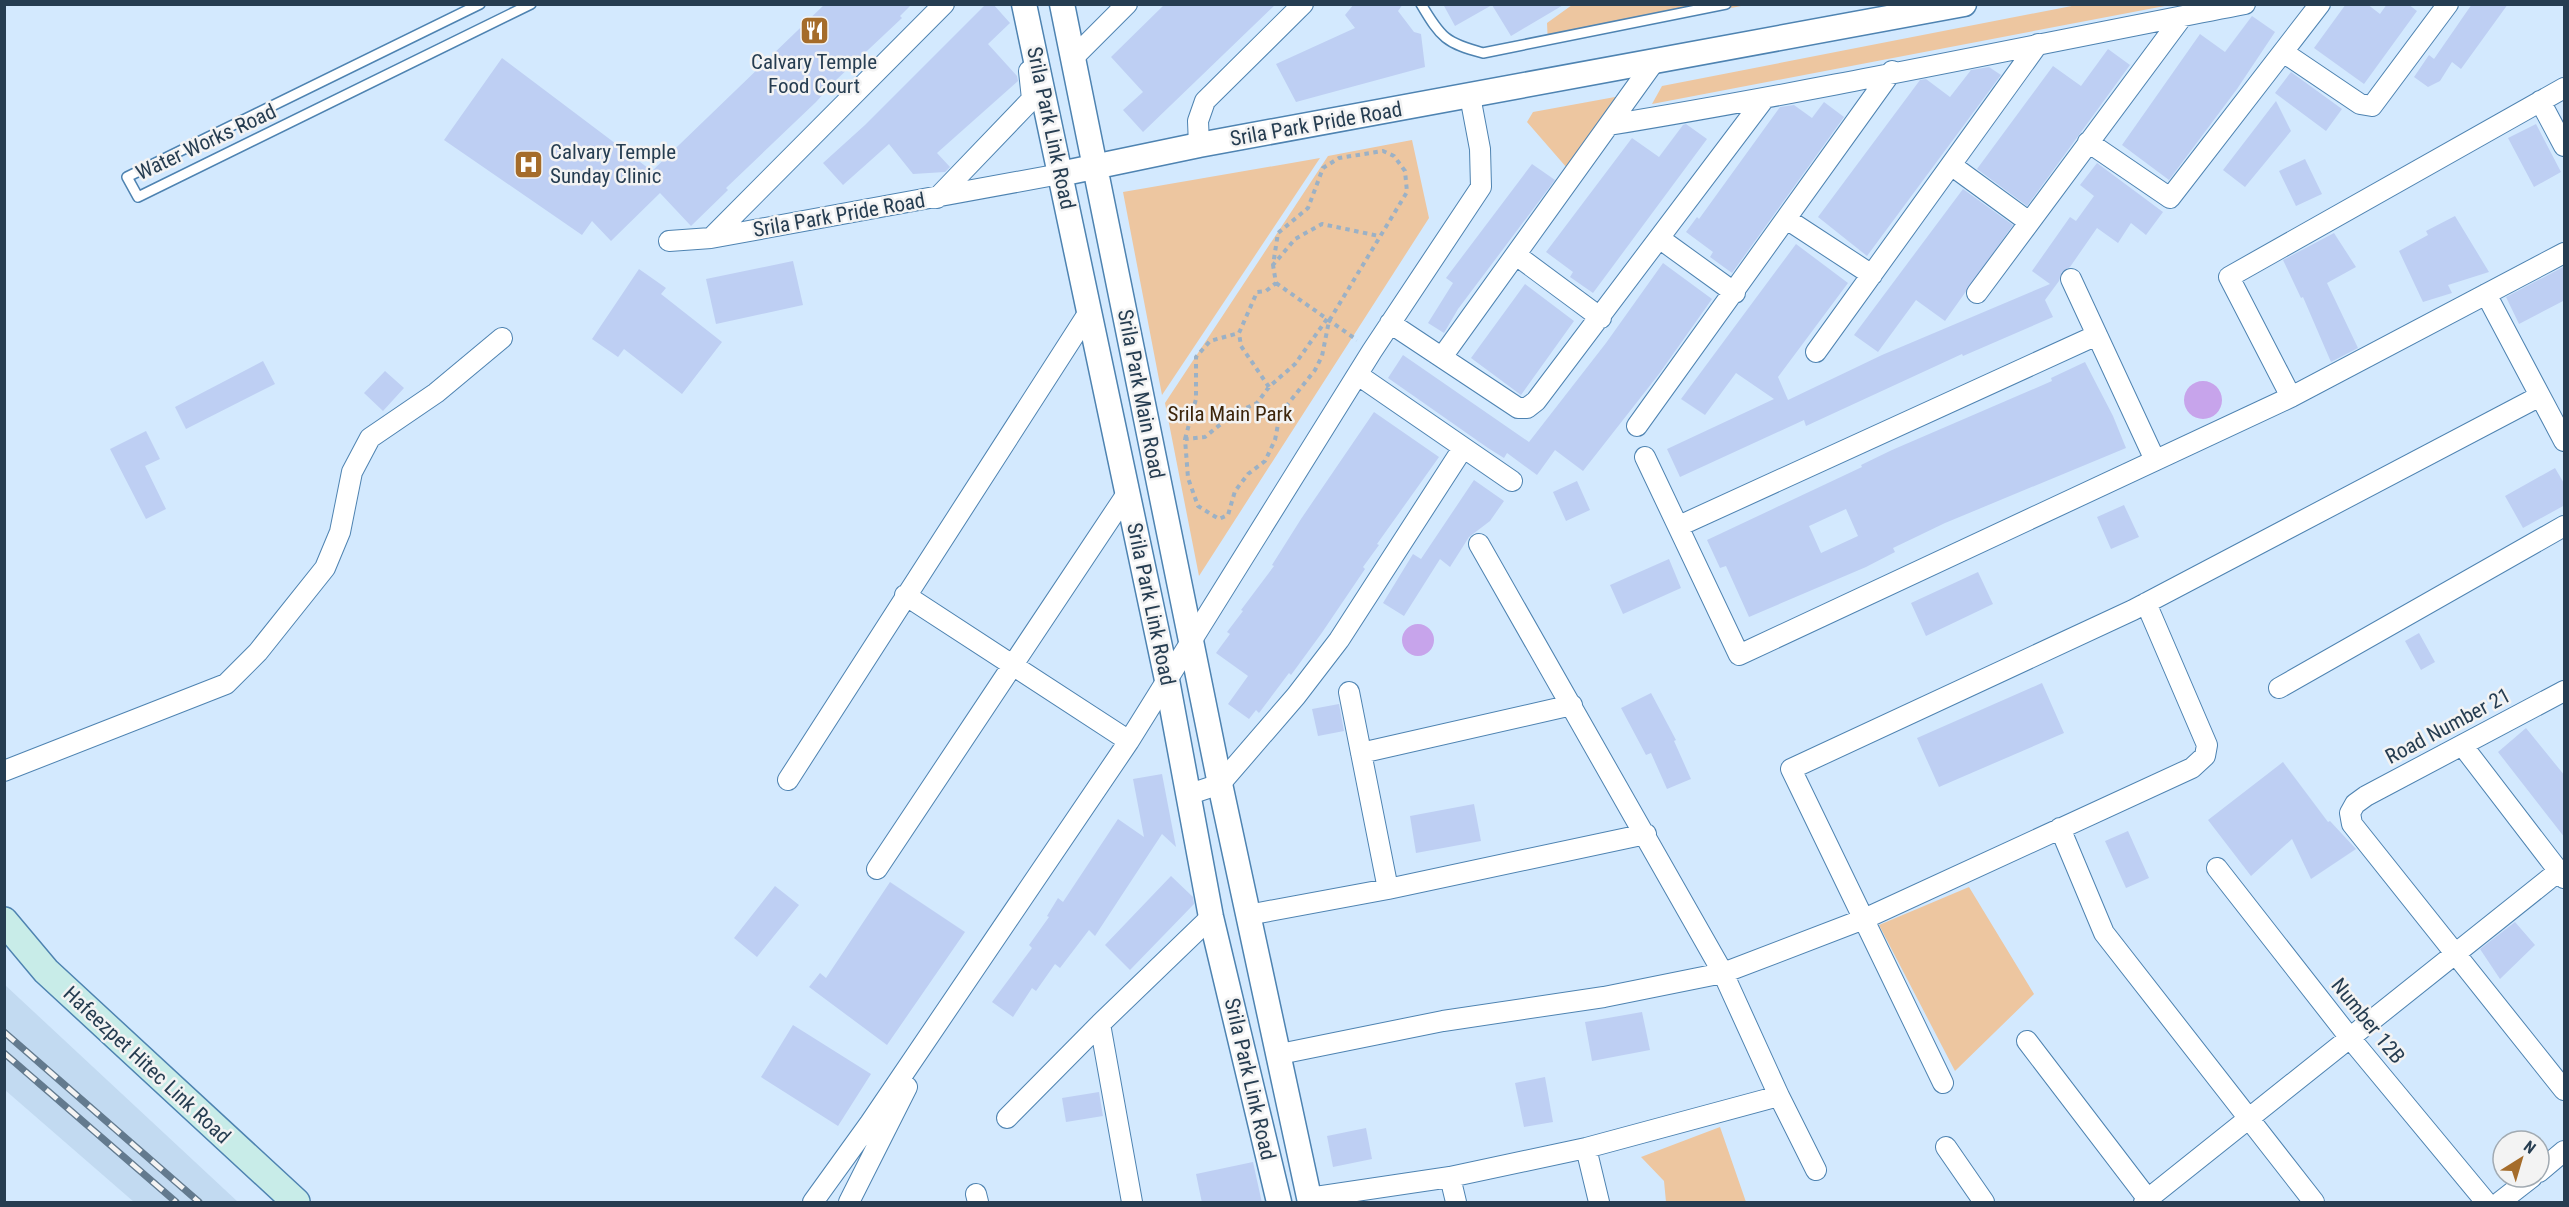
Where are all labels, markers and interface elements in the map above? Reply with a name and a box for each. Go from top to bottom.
restaurant icon: Calvary Temple Food Court [798,15,830,47]
street label: Srila Park Link Road [1022,45,1080,211]
place label: Calvary Temple Food Court [751,50,877,98]
street label: Srila Park Pride Road [1228,97,1404,151]
street label: Water Works Road [132,99,280,185]
place label: Calvary Temple Sunday Clinic [550,140,676,188]
hospital icon: Calvary Temple Sunday Clinic [513,148,545,180]
street label: Srila Park Pride Road [751,188,927,242]
street label: Srila Park Main Road [1113,307,1169,481]
park label: Srila Main Park [1168,402,1293,426]
street label: Srila Park Link Road [1122,521,1180,687]
street label: Road Number 21 [2381,683,2515,769]
street label: Number 12B [2326,974,2410,1068]
street label: Hafeezpet Hitec Link Road [59,981,235,1149]
street label: Srila Park Link Road [1220,996,1280,1162]
north arrow [2491,1129,2551,1189]
text: N [2520,1137,2539,1158]

